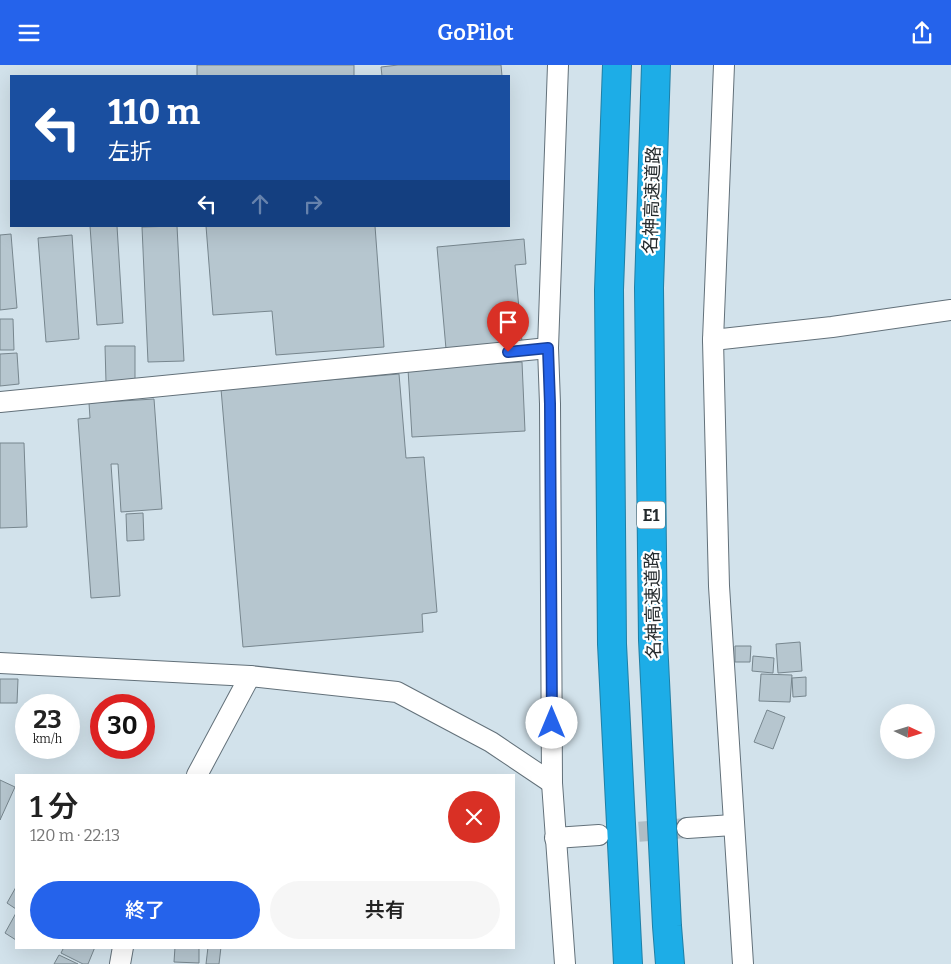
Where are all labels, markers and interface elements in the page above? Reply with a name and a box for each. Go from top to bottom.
icon: menu [15,19,43,47]
text: GoPilot [437,19,514,46]
icon: share [908,19,936,47]
text: 110 m [108,91,200,133]
icon: left [25,95,90,160]
text: 左折 [108,138,152,165]
street label: 名神高速道路 [639,146,665,254]
icon: left [193,190,221,218]
icon: ahead [246,190,274,218]
icon: right [299,190,327,218]
pin [487,301,529,352]
icon: arrive [494,308,522,336]
road number: E1 [637,501,665,529]
street label: 名神高速道路 [641,551,665,659]
speed limit sign: 30 [90,694,155,759]
position arrow [525,696,577,748]
north arrow [880,704,935,759]
map controls [880,704,935,759]
text: 23 [33,705,62,735]
text: km/h [33,732,62,746]
text: 1 分 [30,789,78,825]
button: close [448,791,500,843]
text: 120 m · 22:13 [30,826,120,845]
button: 終了 [30,881,260,939]
button: 共有 [270,881,500,939]

